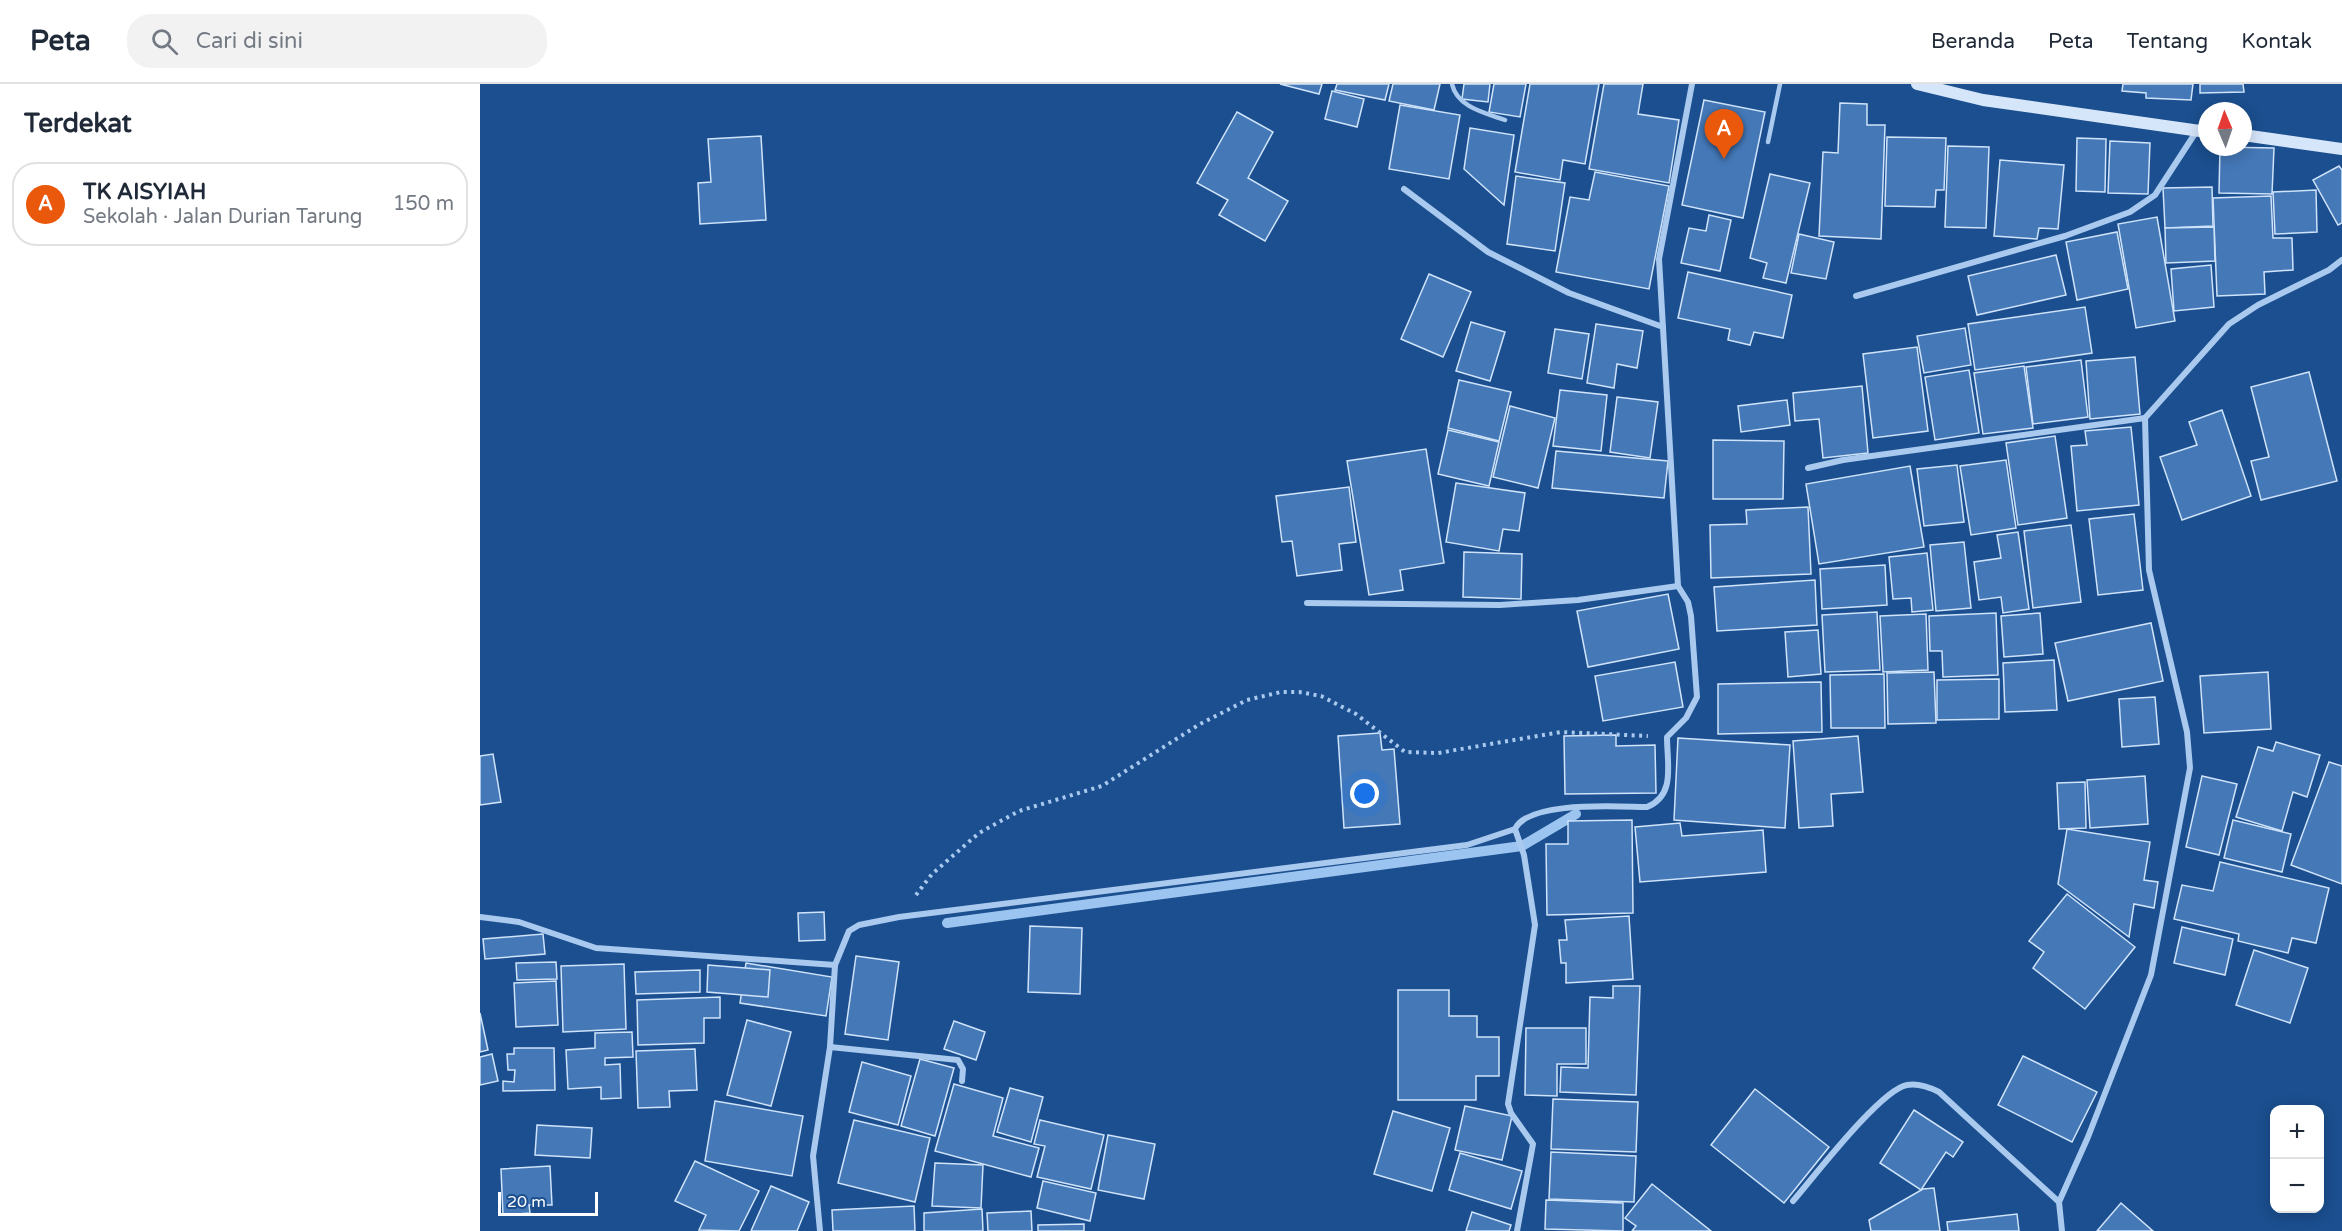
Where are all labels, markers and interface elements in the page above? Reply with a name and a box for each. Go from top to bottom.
search box [127,14,547,68]
text: Peta [30,24,91,58]
icon: search [148,25,181,58]
text: Cari di sini [196,28,303,54]
text: Beranda [1931,29,2015,54]
text: Peta [2048,29,2094,54]
text: Tentang [2127,29,2208,54]
text: Kontak [2241,29,2312,54]
north arrow [2198,102,2252,156]
text: Terdekat [24,108,132,139]
pin: A [1704,110,1744,159]
text: TK AISYIAH [83,179,206,205]
text: A [38,192,53,216]
text: 150 m [393,192,454,216]
text: Sekolah · Jalan Durian Tarung [83,205,362,229]
your location [1350,779,1379,808]
map controls [2270,1105,2324,1213]
button: + [2270,1105,2324,1159]
button: − [2270,1159,2324,1213]
scale bar [498,1189,598,1216]
text: 20 m [507,1192,546,1212]

